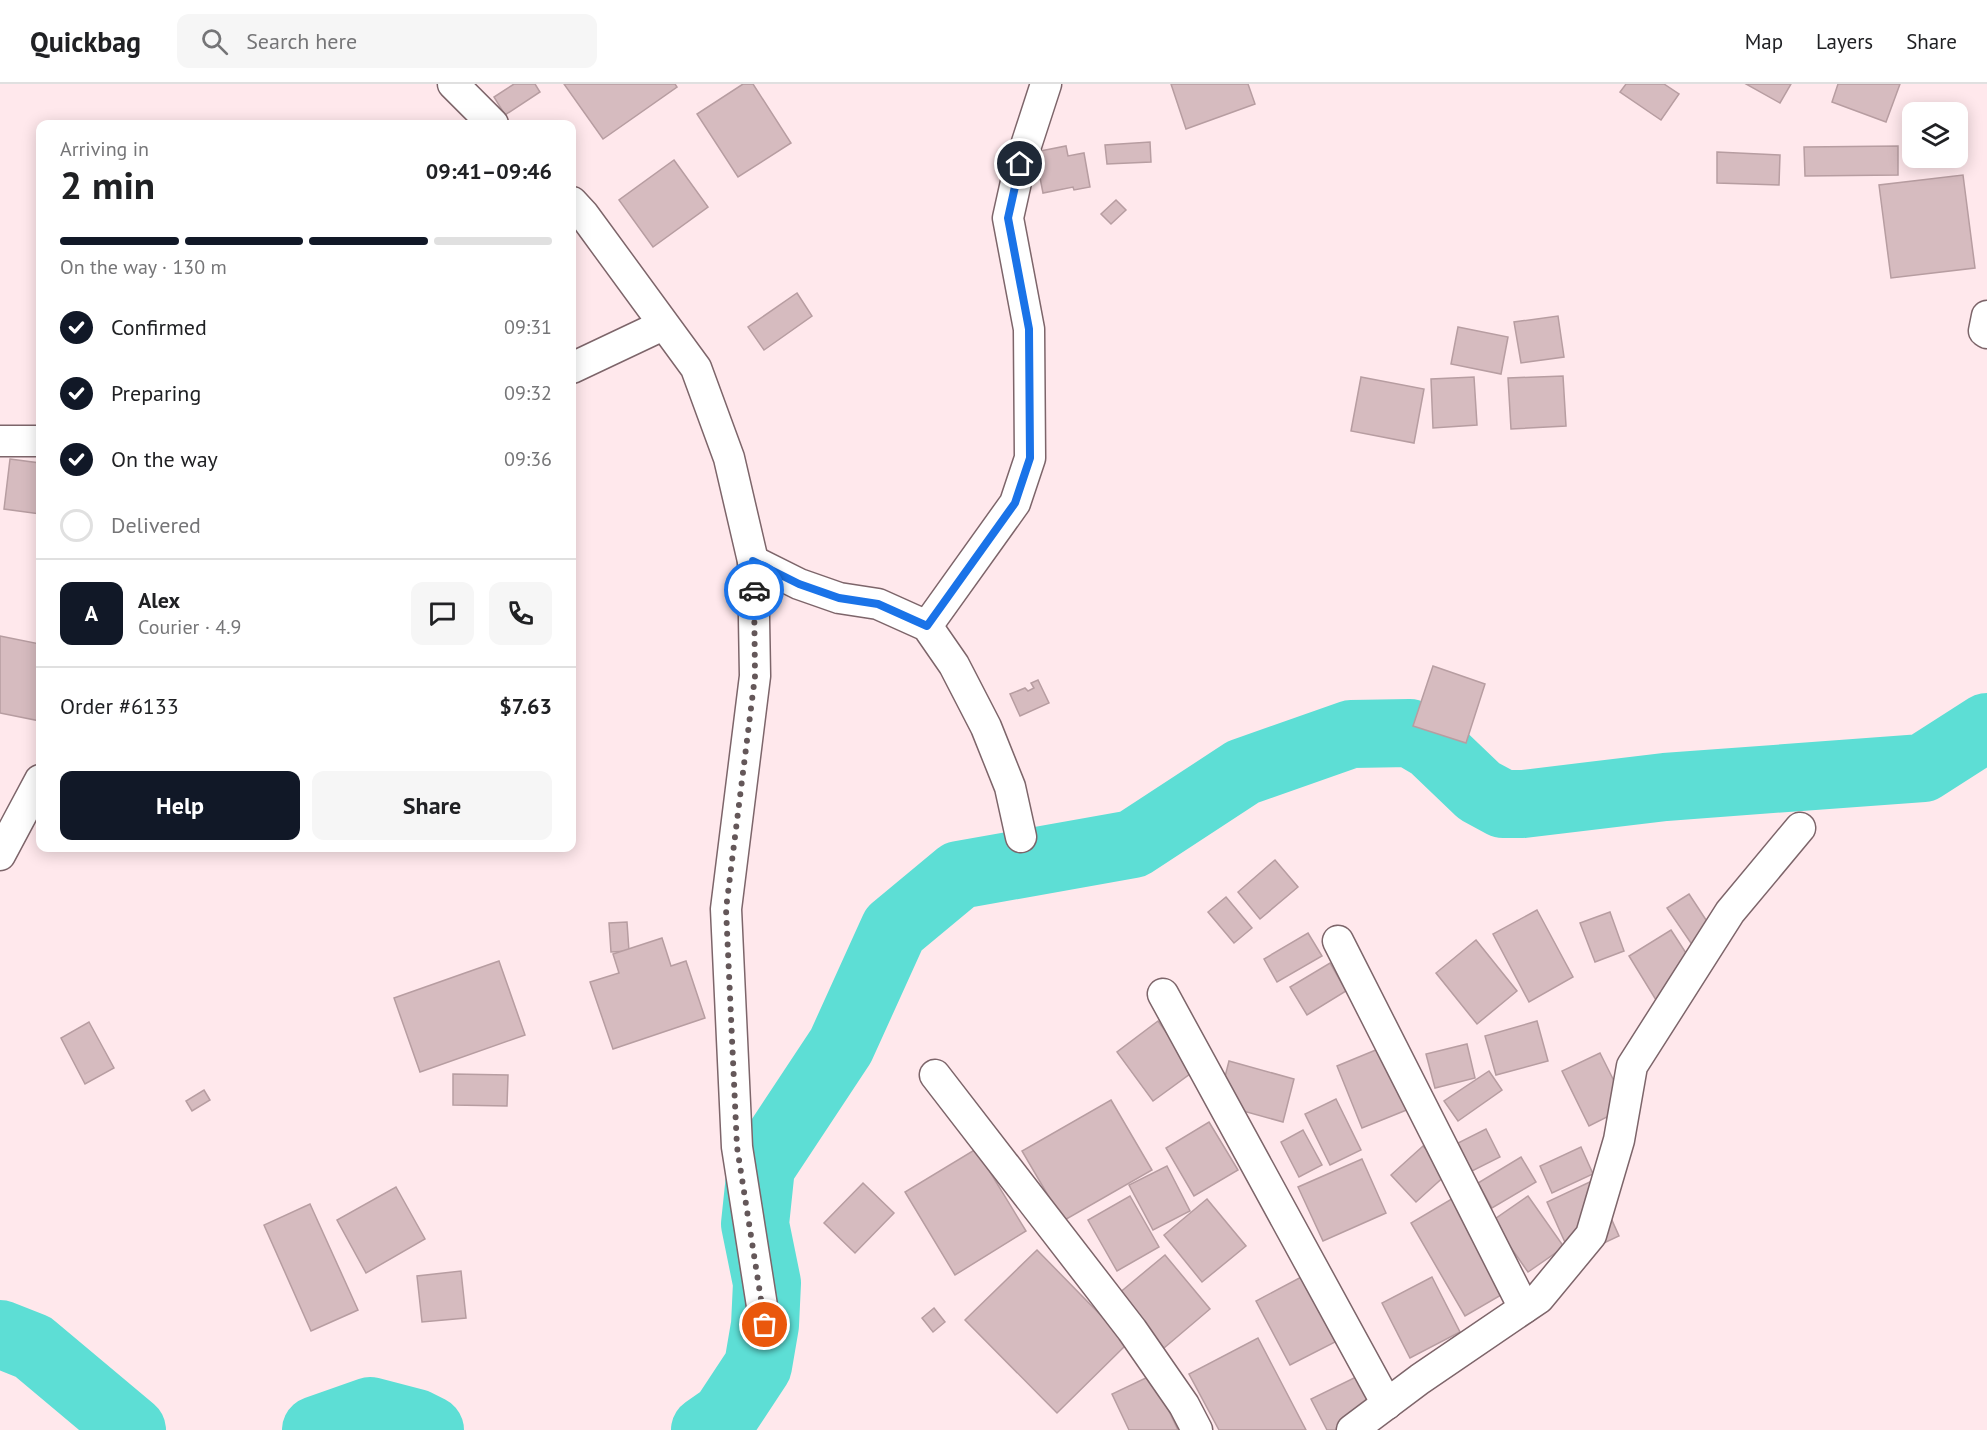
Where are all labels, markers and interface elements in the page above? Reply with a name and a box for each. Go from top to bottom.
search box [177,14,597,68]
text: Quickbag [30,23,141,60]
icon: search [198,25,231,58]
text: Search here [246,27,357,55]
text: Map [1745,28,1783,55]
text: Layers [1816,28,1873,55]
text: Share [1906,28,1957,55]
map controls [1902,102,1968,168]
button: layers [1902,102,1968,168]
text: Arriving in [60,136,149,162]
pin [994,138,1045,189]
icon: home [1003,147,1036,180]
text: 09:41–09:46 [426,157,552,185]
text: 2 min [60,159,155,210]
text: On the way · 130 m [60,254,227,280]
icon: check [60,311,93,344]
text: Confirmed [111,313,207,341]
text: 09:31 [504,314,552,340]
icon: check [60,377,93,410]
text: Preparing [111,379,201,407]
text: 09:32 [504,380,552,406]
icon: check [60,443,93,476]
text: On the way [111,445,218,473]
text: 09:36 [504,446,552,472]
text: Delivered [111,511,201,539]
courier [724,560,784,620]
icon: car [738,574,771,607]
button: chat [411,582,474,645]
button: phone [489,582,552,645]
text: Alex [138,586,180,614]
text: A [85,599,98,627]
text: Courier · 4.9 [138,614,241,640]
text: Order #6133 [60,692,179,720]
text: $7.63 [499,692,552,720]
button: Help [60,771,300,840]
button: Share [312,771,552,840]
pin [739,1299,790,1350]
icon: bag [748,1308,781,1341]

